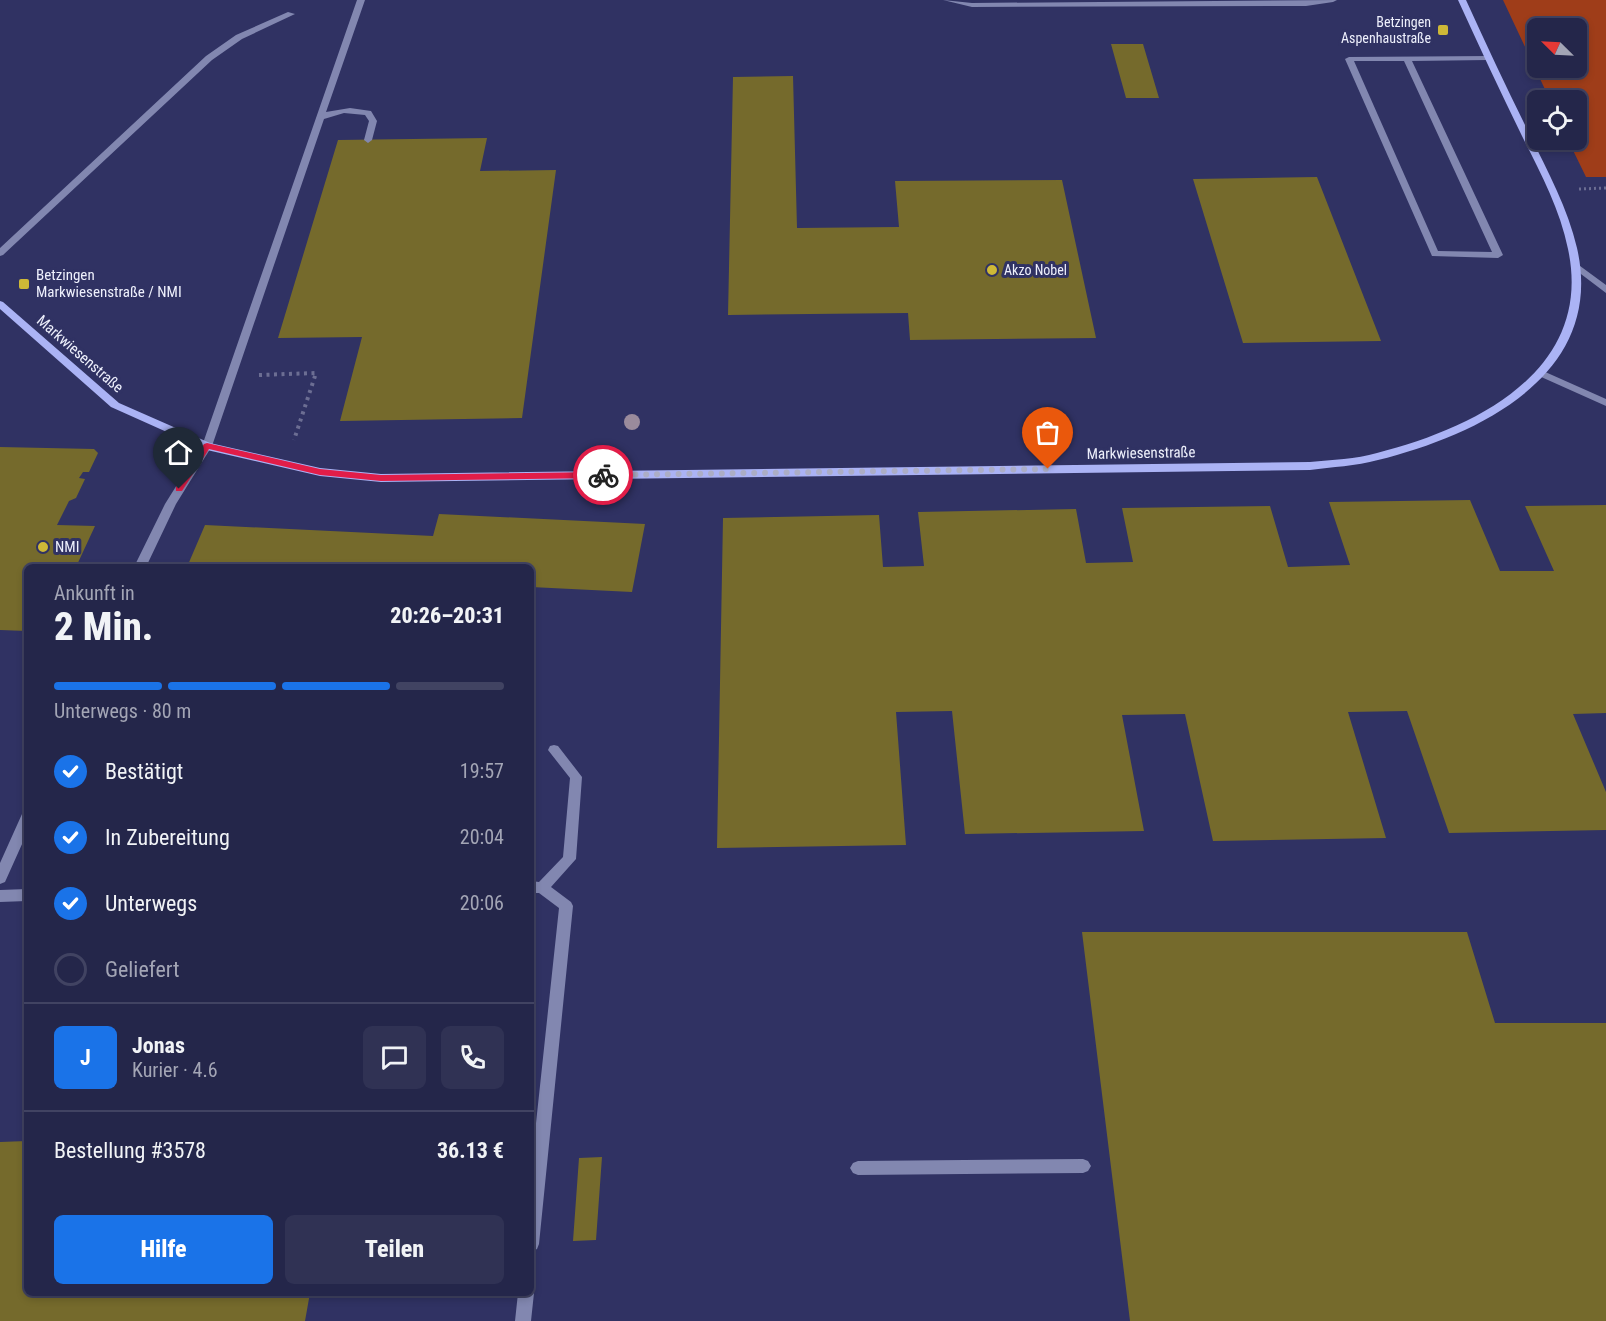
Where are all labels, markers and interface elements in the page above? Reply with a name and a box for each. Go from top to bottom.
place label: Betzingen Aspenhaustraße [1341,14,1431,46]
north arrow [1527,18,1587,78]
map controls [1527,18,1587,150]
marker: Betzingen Aspenhaustraße [1436,23,1450,37]
button: locate [1527,90,1587,150]
place label: Akzo Nobel [1004,262,1067,278]
marker: Akzo Nobel [985,263,999,277]
place label: Betzingen Markwiesenstraße / NMI [36,266,182,301]
marker: Betzingen Markwiesenstraße / NMI [17,277,31,291]
street label: Markwiesenstraße [33,312,127,396]
pin [1022,407,1073,469]
icon: bag [1031,416,1064,449]
pin [153,427,204,489]
icon: home [162,436,195,469]
street label: Markwiesenstraße [1086,443,1196,463]
courier [573,445,633,505]
icon: bike [587,459,620,492]
place label: NMI [55,538,79,556]
marker: NMI [36,540,50,554]
text: Ankunft in [54,581,135,605]
text: 20:26–20:31 [390,603,504,628]
text: 2 Min. [54,604,153,650]
text: Unterwegs · 80 m [54,699,191,723]
icon: check [54,755,87,788]
text: Bestätigt [105,759,183,784]
text: 19:57 [460,759,504,783]
icon: check [54,821,87,854]
text: In Zubereitung [105,825,230,850]
text: 20:04 [460,825,504,849]
icon: check [54,887,87,920]
text: Unterwegs [105,891,197,916]
text: 20:06 [460,891,504,915]
text: Geliefert [105,957,180,982]
button: chat [363,1026,426,1089]
button: phone [441,1026,504,1089]
text: Jonas [132,1033,185,1058]
text: J [80,1045,91,1070]
text: Kurier · 4.6 [132,1058,218,1082]
text: Bestellung #3578 [54,1138,206,1163]
text: 36.13 € [437,1138,504,1163]
button: Hilfe [54,1215,273,1284]
button: Teilen [285,1215,504,1284]

